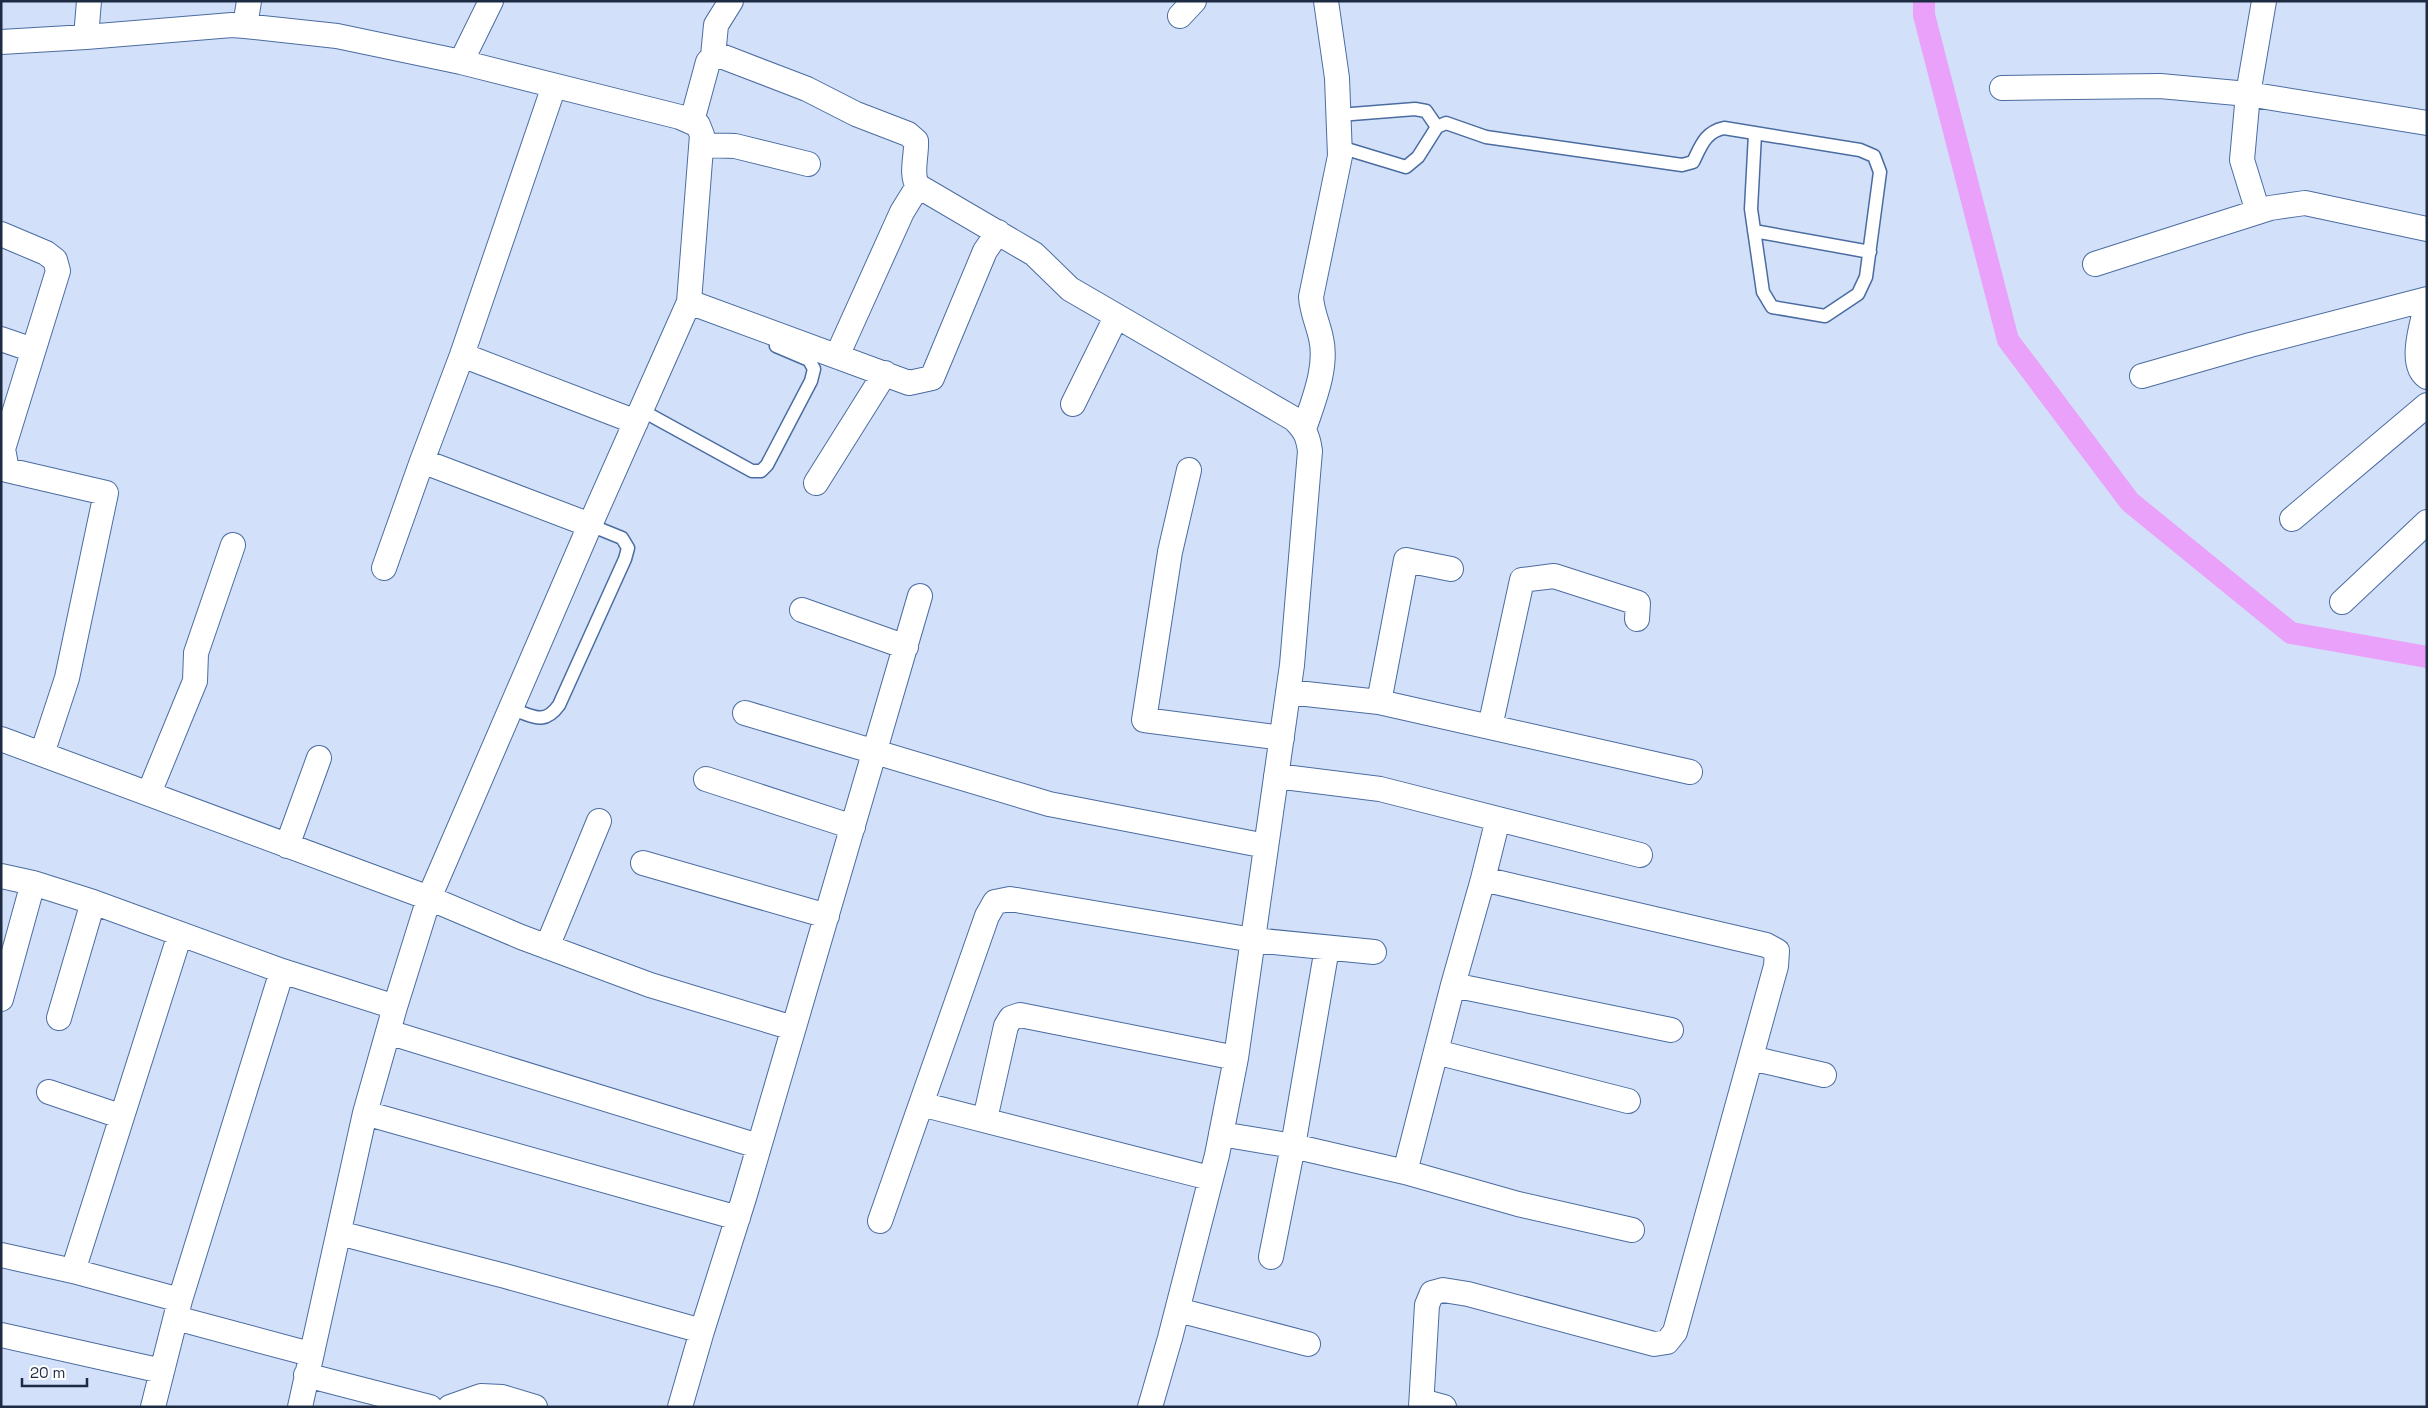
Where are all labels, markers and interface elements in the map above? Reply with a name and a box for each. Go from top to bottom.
scale bar [22,1356,88,1388]
text: 20 m [30,1363,65,1382]

